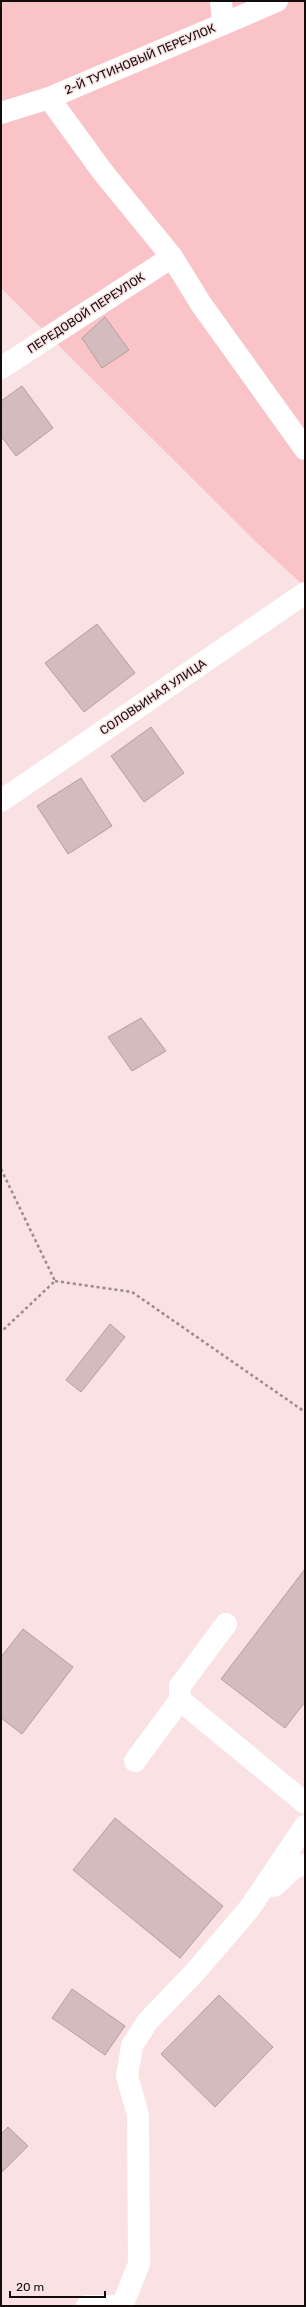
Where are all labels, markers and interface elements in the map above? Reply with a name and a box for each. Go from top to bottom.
street label: 2-Й ТУТИНОВЫЙ ПЕРЕУЛОК [63,21,218,97]
street label: ПЕРЕДОВОЙ ПЕРЕУЛОК [25,270,148,356]
street label: СОЛОВЬИНАЯ УЛИЦА [97,656,209,738]
scale bar [10,2273,105,2299]
text: 20 m [16,2280,44,2294]

